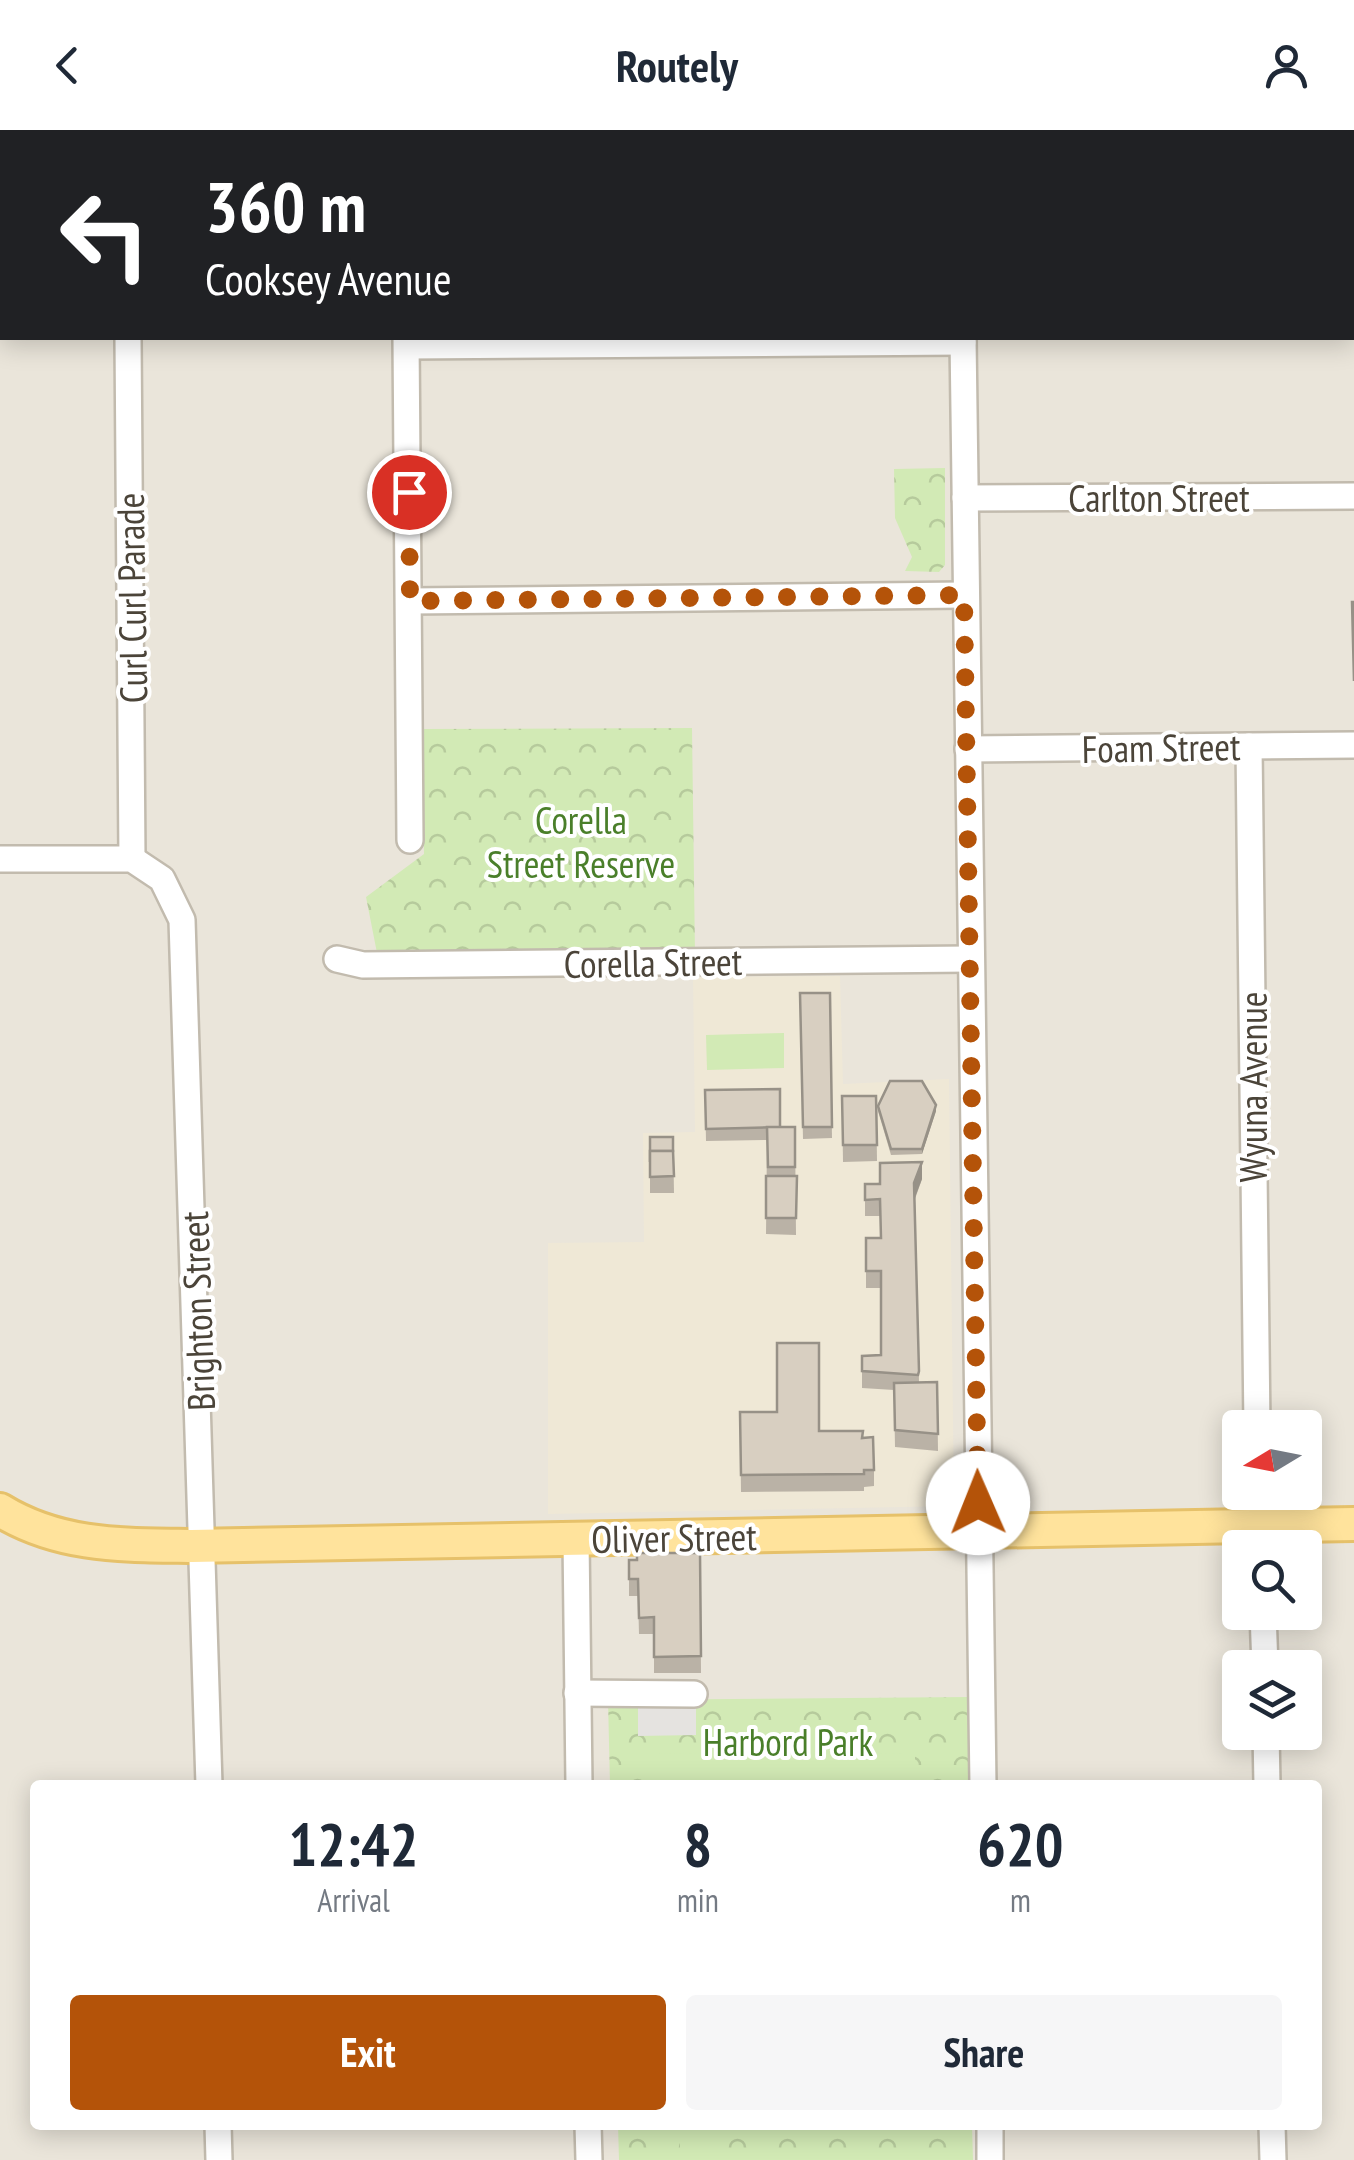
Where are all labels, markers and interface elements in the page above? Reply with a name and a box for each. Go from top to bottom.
text: Routely [616,36,738,94]
icon: back [40,38,95,93]
icon: person [1259,38,1314,93]
text: 360 m [205,161,366,251]
icon: left [40,170,170,300]
text: Cooksey Avenue [205,249,451,307]
pin [367,450,452,535]
icon: arrive [382,465,437,520]
street label: Carlton Street [1068,473,1250,522]
street label: Curl Curl Parade [105,492,157,704]
street label: Foam Street [1081,721,1241,773]
park label: Corella Street Reserve [487,795,675,888]
street label: Corella Street [563,936,743,988]
street label: Wyuna Avenue [1228,992,1277,1182]
street label: Brighton Street [169,1210,225,1412]
north arrow [1222,1410,1322,1510]
map controls [1222,1410,1322,1750]
position arrow [926,1451,1030,1555]
street label: Oliver Street [591,1511,758,1563]
button: search [1222,1530,1322,1630]
button: layers [1222,1650,1322,1750]
park label: Harbord Park [703,1717,873,1766]
text: 12:42 [289,1805,418,1883]
text: 8 [684,1805,712,1883]
text: 620 [977,1805,1063,1883]
text: Arrival [317,1879,390,1921]
text: min [677,1879,719,1921]
text: m [1010,1879,1031,1921]
button: Exit [70,1995,666,2110]
button: Share [686,1995,1282,2110]

